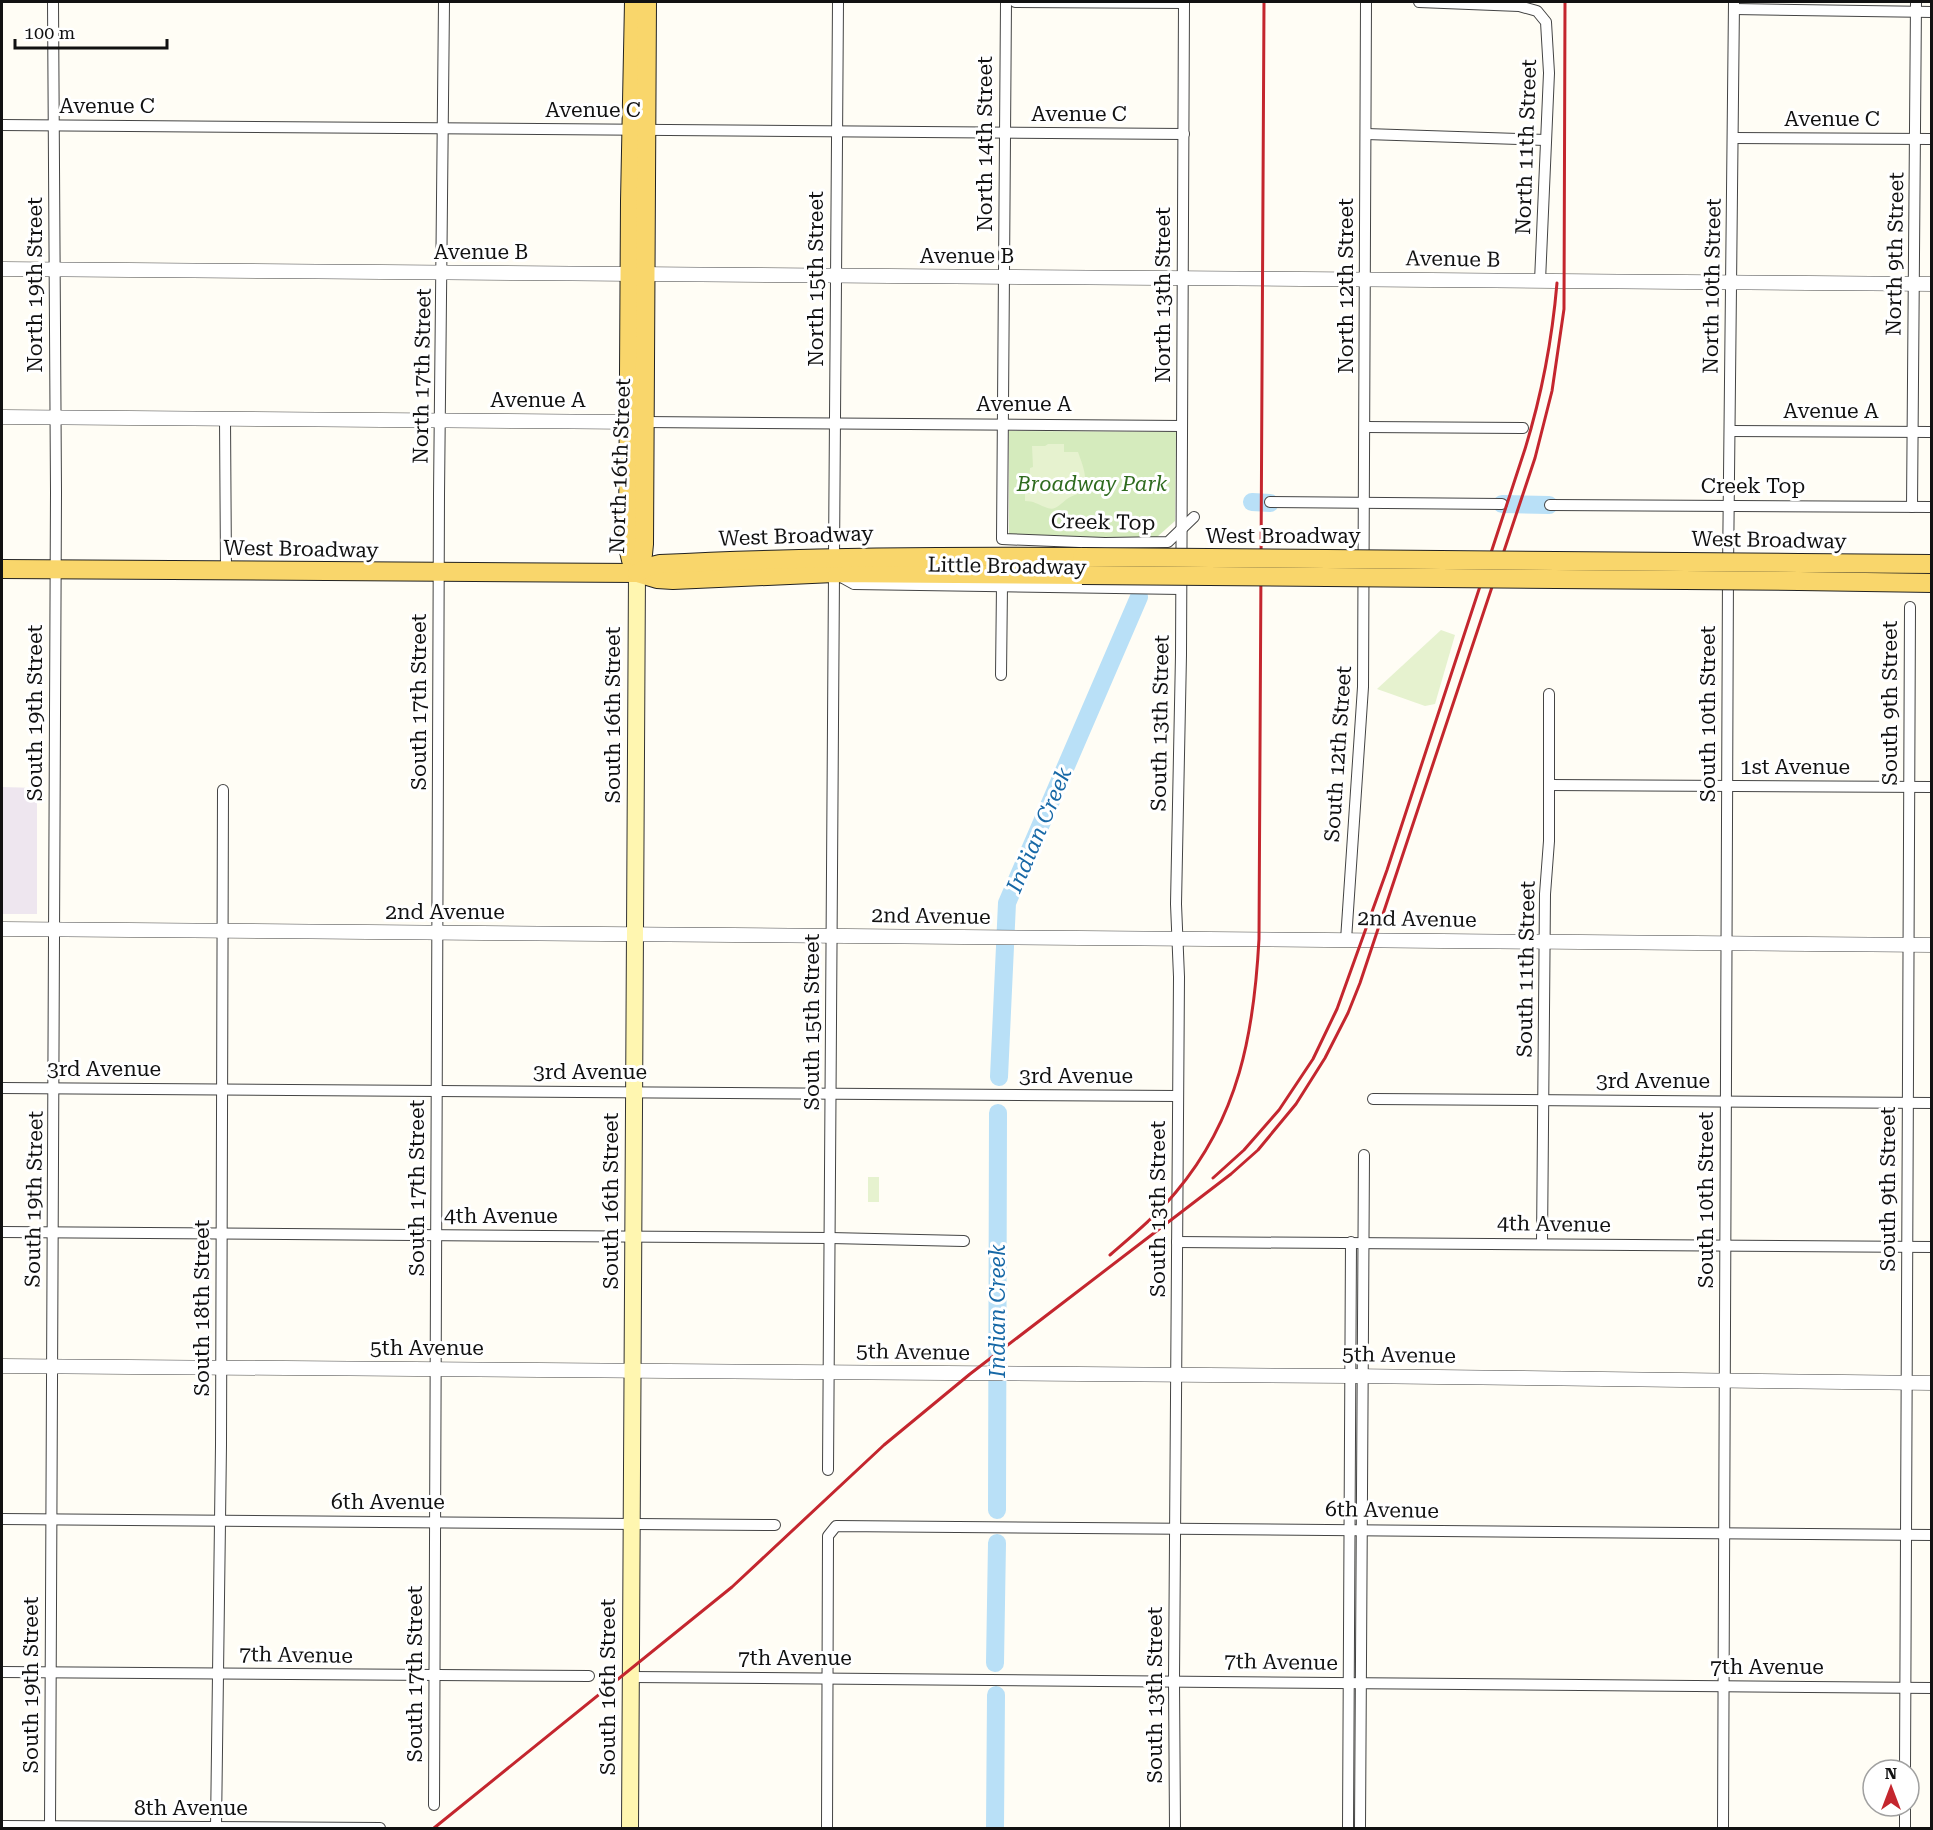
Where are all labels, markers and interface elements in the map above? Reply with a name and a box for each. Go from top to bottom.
scale bar [15,12,166,50]
text: 100 m [24,22,75,43]
street label: North 14th Street [973,56,997,232]
street label: North 11th Street [1511,59,1541,235]
street label: Avenue C [59,94,155,118]
street label: Avenue C [545,98,641,122]
street label: Avenue C [1031,102,1127,126]
street label: Avenue C [1784,107,1880,131]
street label: North 9th Street [1882,172,1908,336]
street label: North 15th Street [804,191,828,367]
street label: North 19th Street [23,197,47,373]
street label: North 12th Street [1334,198,1358,374]
street label: North 10th Street [1698,198,1726,374]
street label: North 13th Street [1151,207,1175,383]
street label: Avenue B [434,240,528,264]
street label: Avenue B [920,244,1014,268]
street label: Avenue B [1405,246,1501,272]
street label: North 17th Street [408,288,436,464]
street label: North 16th Street [605,378,635,554]
street label: Avenue A [490,388,586,412]
street label: Avenue A [976,392,1072,416]
street label: Avenue A [1783,399,1879,423]
park label: Broadway Park [1016,472,1168,496]
street label: Creek Top [1701,474,1805,498]
street label: Creek Top [1051,509,1155,535]
street label: West Broadway [718,521,875,551]
street label: West Broadway [1205,524,1361,548]
street label: West Broadway [1691,527,1847,553]
street label: West Broadway [223,536,379,562]
street label: Little Broadway [927,553,1087,579]
street label: South 17th Street [407,614,431,790]
street label: South 9th Street [1878,620,1902,785]
street label: South 19th Street [23,625,47,801]
street label: South 10th Street [1696,626,1720,802]
street label: South 16th Street [601,627,625,803]
street label: South 13th Street [1146,634,1174,811]
street label: South 12th Street [1320,665,1356,843]
street label: 1st Avenue [1740,755,1850,779]
water label: Indian Creek [1001,764,1077,897]
street label: South 11th Street [1512,880,1540,1057]
street label: 2nd Avenue [385,900,505,924]
street label: 2nd Avenue [871,903,991,929]
street label: 2nd Avenue [1357,906,1477,932]
street label: South 15th Street [800,934,824,1110]
street label: 3rd Avenue [47,1057,161,1081]
street label: 3rd Avenue [533,1060,647,1084]
street label: 3rd Avenue [1019,1064,1133,1088]
street label: 3rd Avenue [1596,1069,1710,1093]
street label: South 17th Street [405,1100,429,1276]
street label: South 9th Street [1876,1106,1900,1271]
street label: South 19th Street [20,1110,48,1287]
street label: South 10th Street [1694,1112,1718,1288]
street label: South 16th Street [599,1113,623,1289]
street label: South 13th Street [1146,1121,1170,1297]
street label: 4th Avenue [444,1204,558,1228]
street label: 4th Avenue [1497,1211,1611,1237]
street label: South 18th Street [190,1220,214,1396]
water label: Indian Creek [985,1244,1010,1379]
street label: 5th Avenue [370,1336,484,1360]
street label: 5th Avenue [856,1339,970,1365]
street label: 5th Avenue [1342,1342,1456,1368]
street label: 6th Avenue [331,1490,445,1514]
street label: 6th Avenue [1325,1497,1439,1523]
street label: South 17th Street [403,1586,427,1762]
street label: South 19th Street [19,1597,43,1773]
street label: South 16th Street [596,1599,620,1775]
street label: South 13th Street [1143,1607,1167,1783]
street label: 7th Avenue [239,1642,353,1668]
street label: 7th Avenue [738,1646,852,1670]
street label: 7th Avenue [1224,1649,1338,1675]
street label: 7th Avenue [1710,1655,1824,1679]
north arrow [1861,1758,1921,1818]
text: N [1885,1764,1897,1783]
street label: 8th Avenue [134,1796,248,1820]

